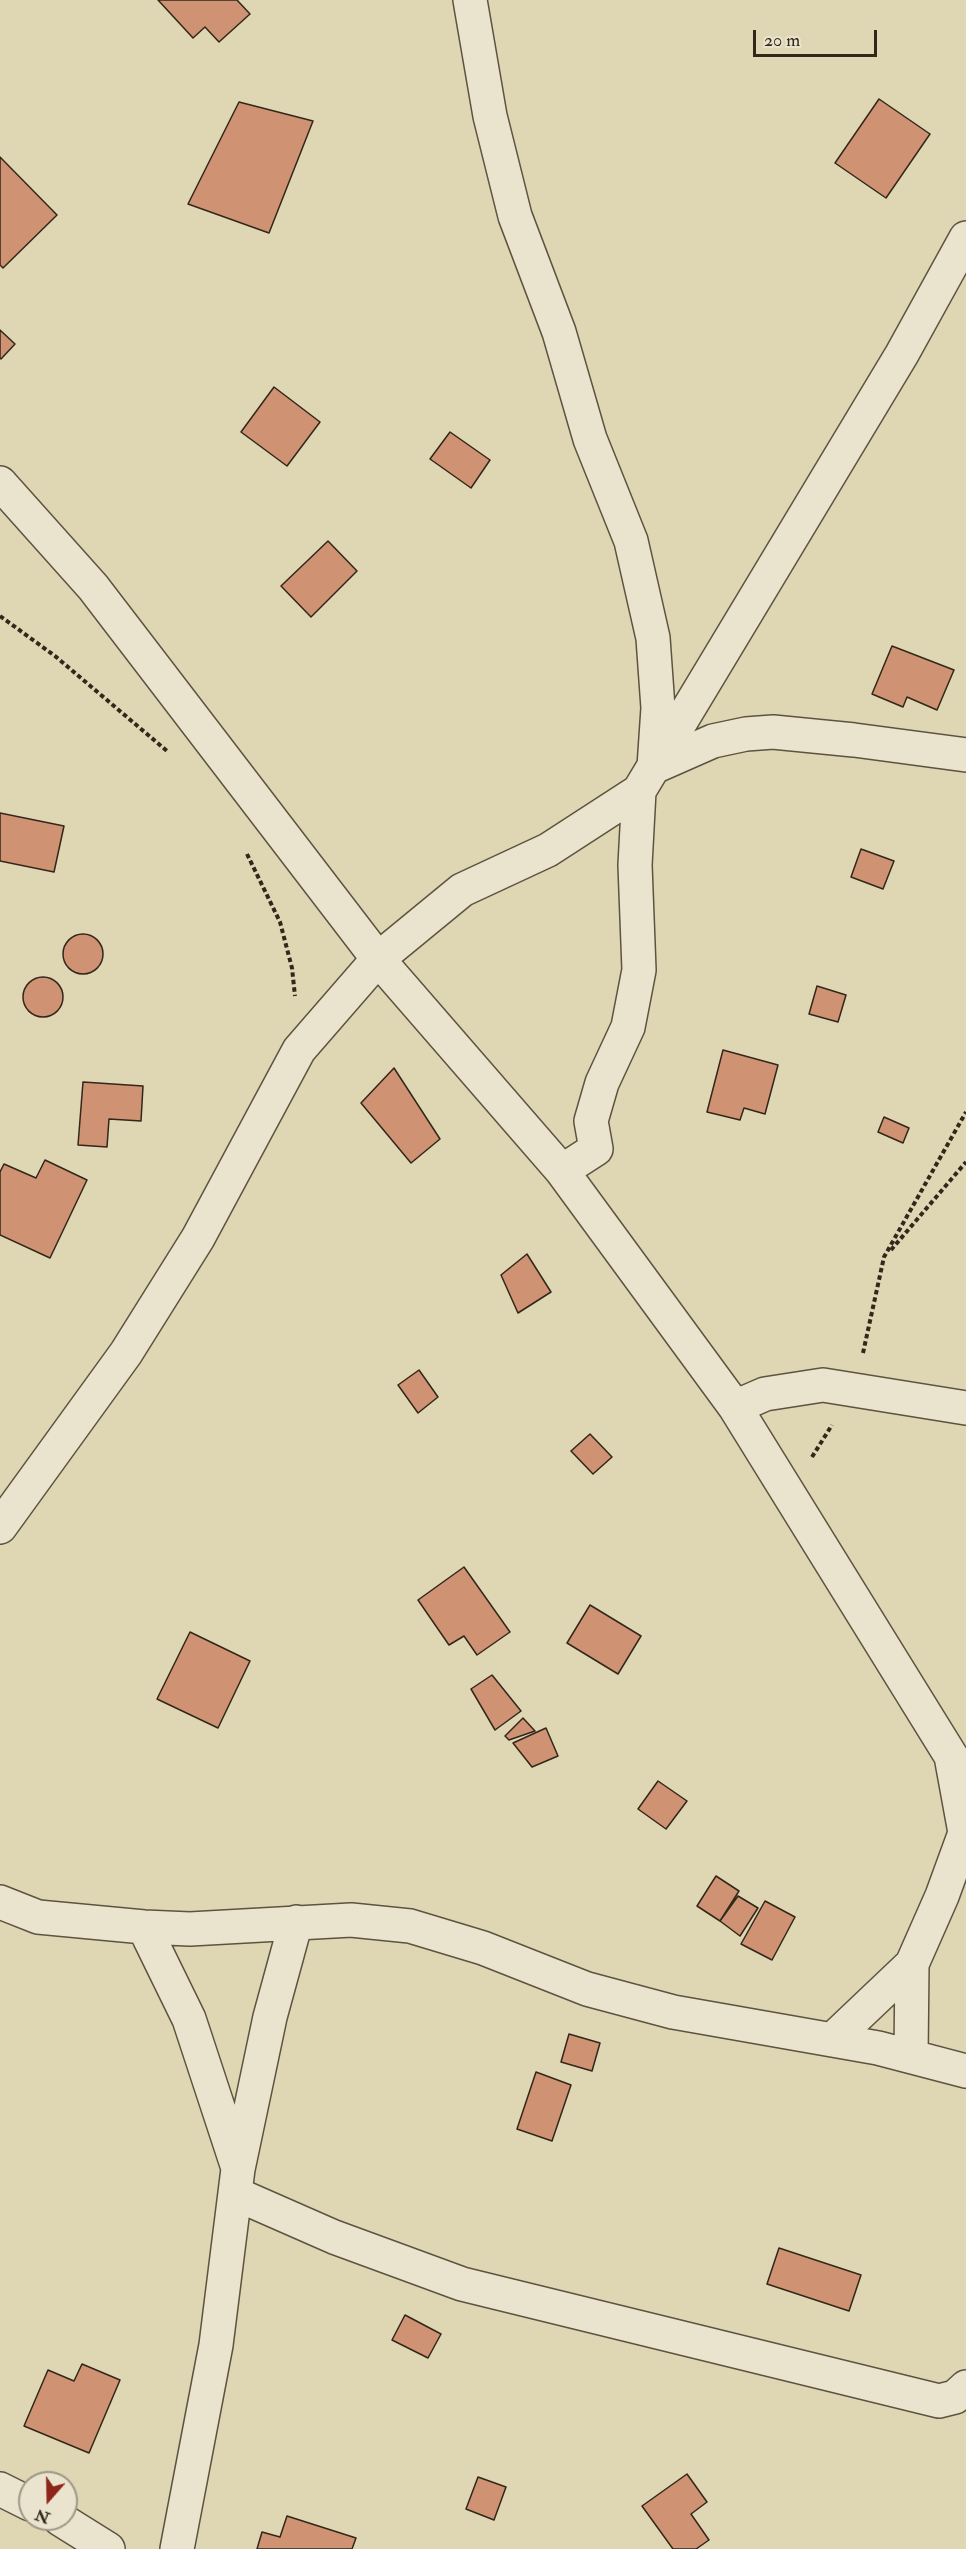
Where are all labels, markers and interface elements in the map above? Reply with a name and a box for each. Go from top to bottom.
scale bar [756,18,880,56]
text: 20 m [764,29,800,52]
north arrow [18,2471,78,2531]
text: N [32,2504,53,2528]

